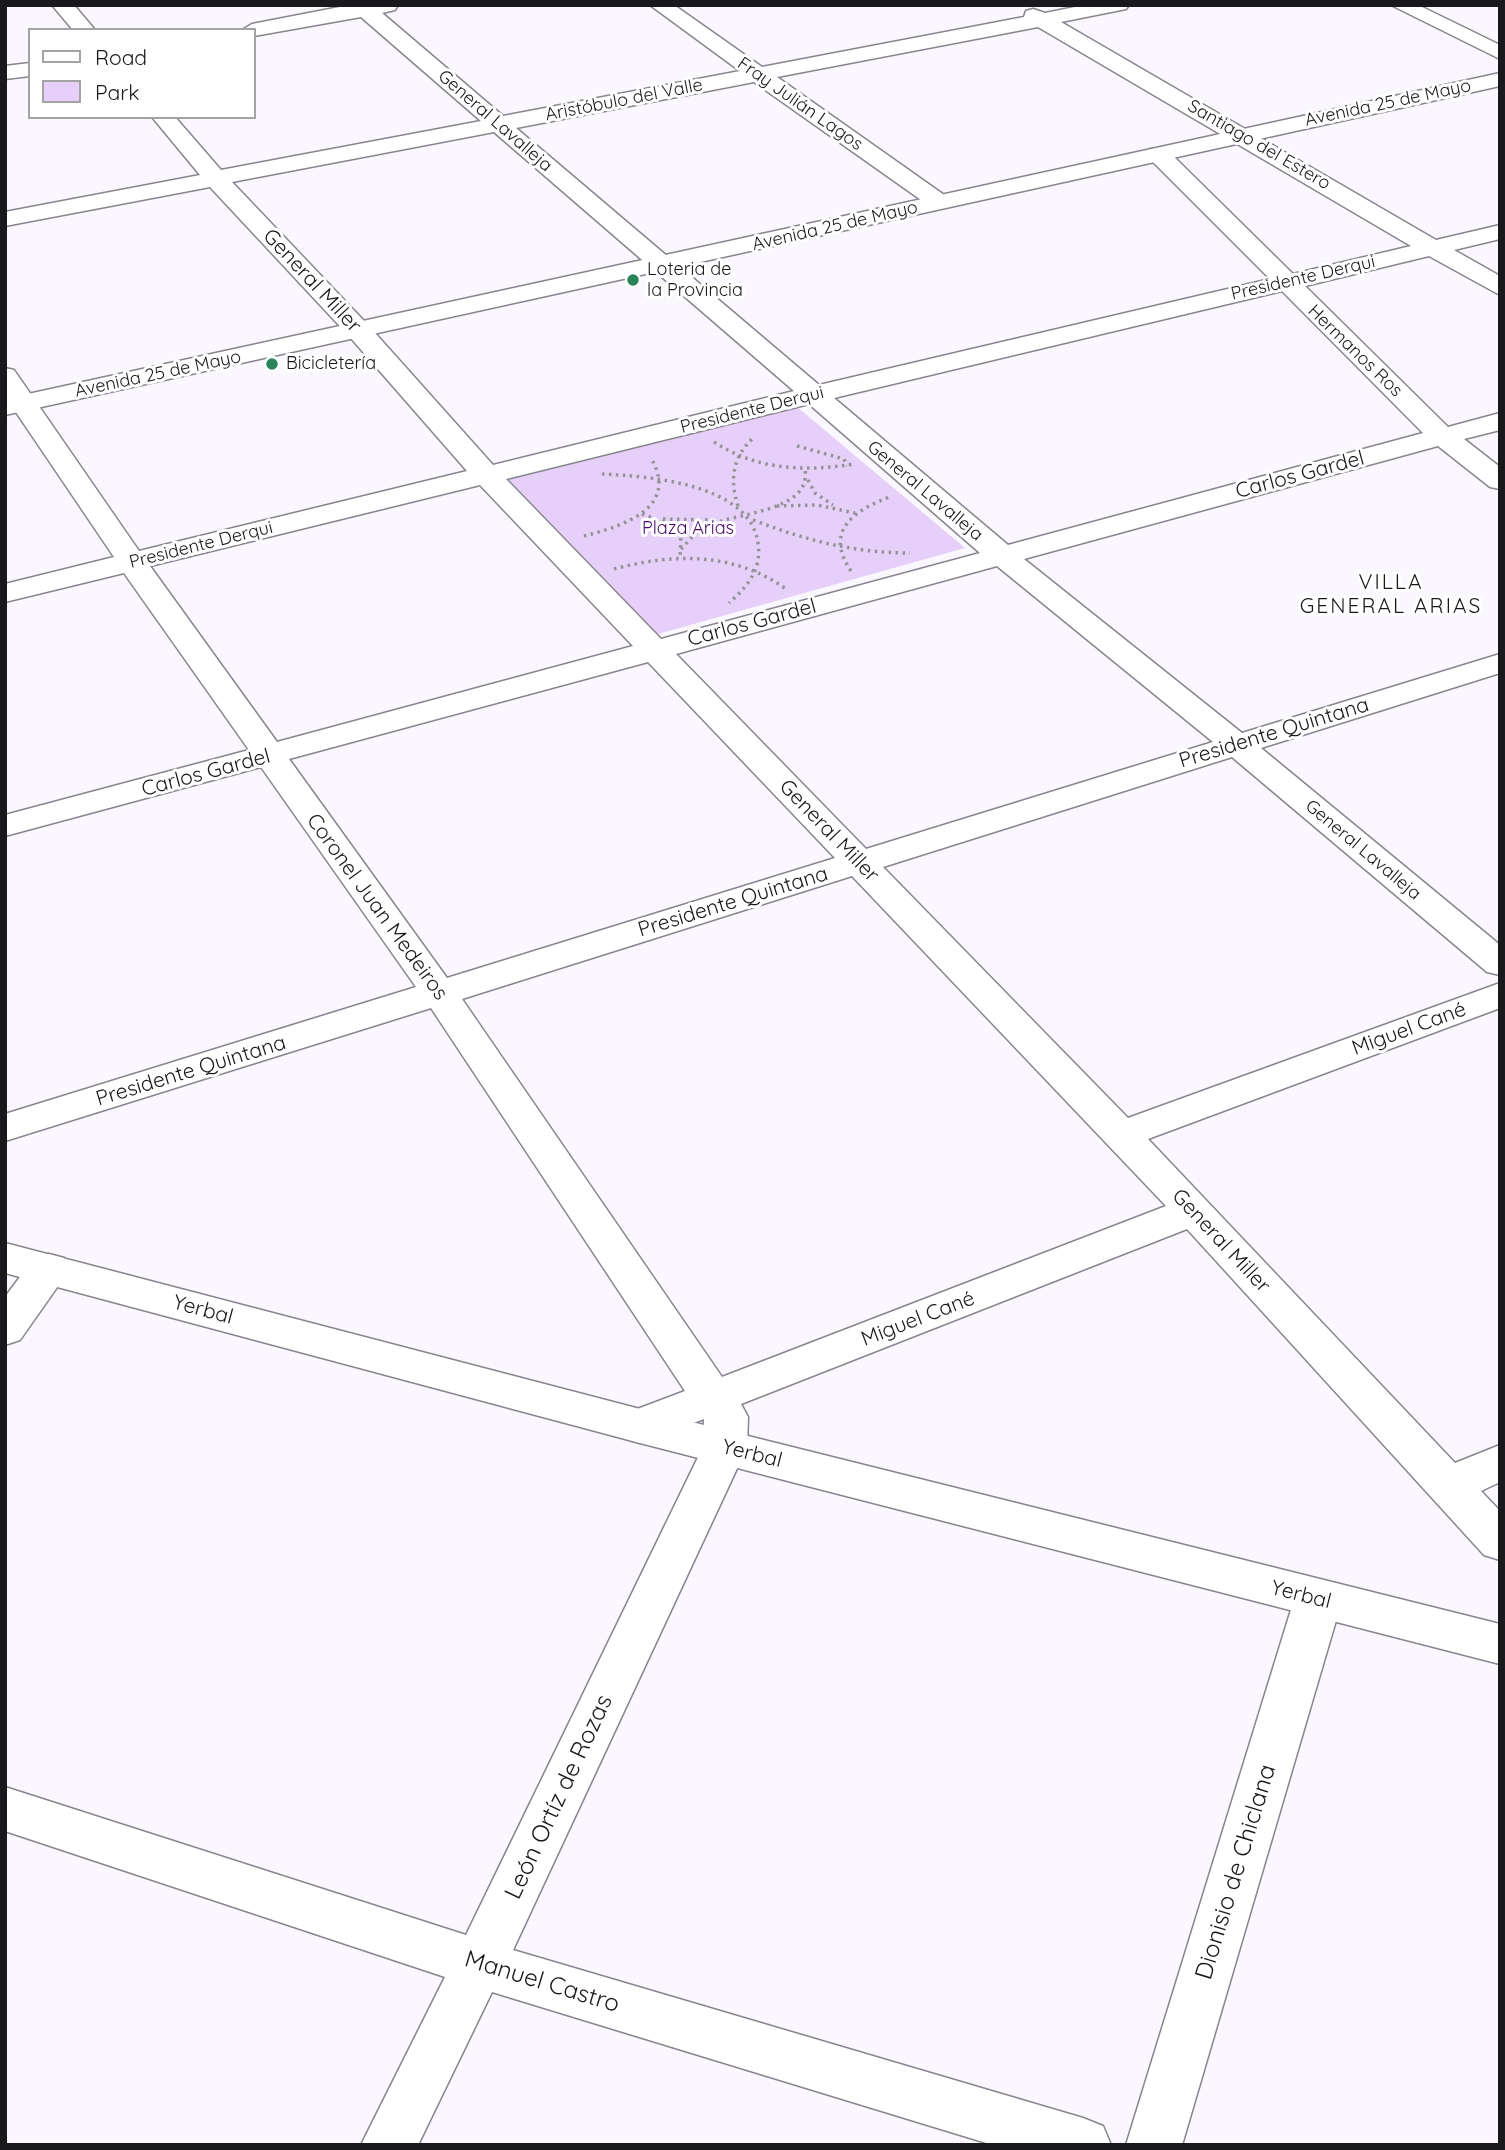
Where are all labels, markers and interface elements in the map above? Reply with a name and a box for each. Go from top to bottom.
legend [28,28,256,119]
text: Road [95,44,147,70]
street label: Fray Julián Lagos [733,53,867,155]
street label: General Lavalleja [433,65,557,177]
street label: Aristóbulo del Valle [544,74,704,126]
street label: Avenida 25 de Mayo [1303,75,1473,131]
text: Park [95,79,139,105]
street label: Santiago del Estero [1184,95,1334,195]
street label: Avenida 25 de Mayo [750,196,920,256]
street label: General Miller [257,224,367,338]
street label: Presidente Derqui [1229,251,1377,305]
place label: Loteria de la Provincia [647,259,743,302]
marker: Loteria de la Provincia [625,272,641,288]
street label: Hermanos Ros [1303,300,1407,402]
street label: Avenida 25 de Mayo [73,346,243,402]
place label: Bicicletería [286,353,376,375]
marker: Bicicletería [264,356,280,372]
street label: Presidente Derqui [678,382,826,438]
street label: General Lavalleja [863,436,987,546]
street label: Carlos Gardel [1233,446,1367,504]
street label: Presidente Derqui [127,517,275,573]
park label: Plaza Arias [642,518,734,540]
district label: VILLA GENERAL ARIAS [1301,570,1481,620]
street label: Carlos Gardel [685,594,819,652]
street label: Presidente Quintana [1176,692,1372,774]
street label: Carlos Gardel [139,744,273,802]
street label: General Miller [774,774,884,888]
street label: General Lavalleja [1301,795,1425,905]
street label: Coronel Juan Medeiros [301,809,453,1005]
street label: Presidente Quintana [635,861,831,943]
street label: Miguel Cané [1348,997,1470,1061]
street label: Presidente Quintana [93,1030,289,1112]
street label: General Miller [1166,1184,1276,1298]
street label: Miguel Cané [858,1286,978,1352]
street label: Yerbal [170,1290,236,1330]
street label: Yerbal [719,1434,785,1474]
street label: Yerbal [1268,1575,1334,1615]
street label: León Ortíz de Rozas [499,1690,619,1904]
street label: Dionisio de Chiclana [1190,1761,1282,1983]
street label: Manuel Castro [461,1945,623,2019]

